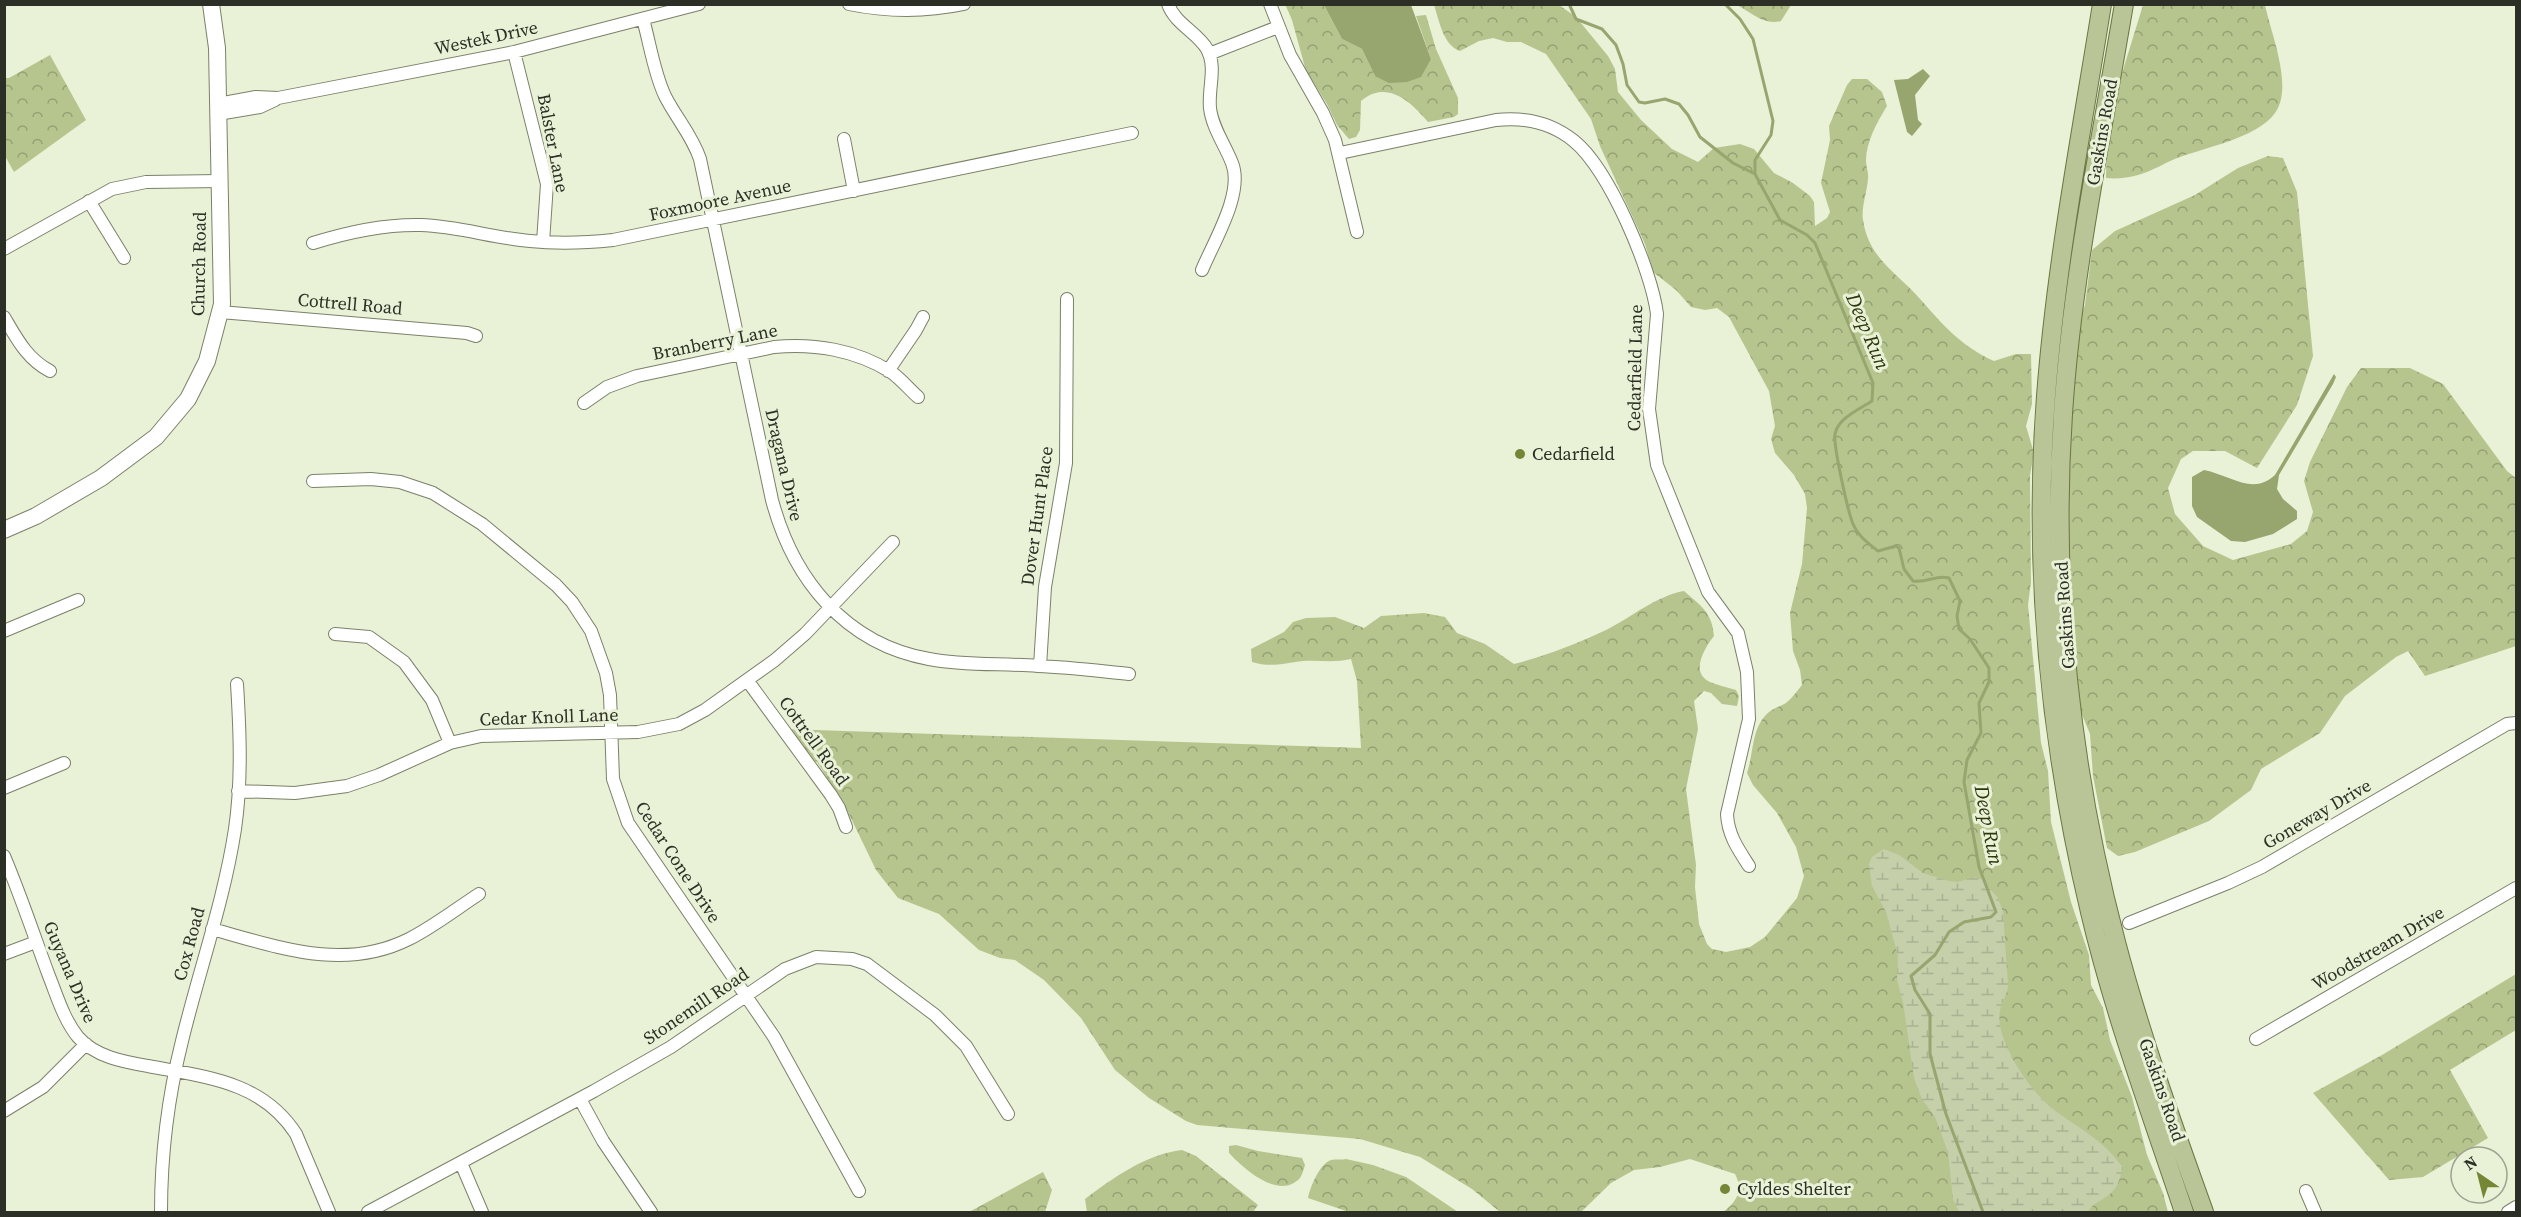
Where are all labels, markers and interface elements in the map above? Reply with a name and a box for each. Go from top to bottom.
street label: Westek Drive [432,14,540,61]
street label: Gaskins Road [2080,77,2123,187]
street label: Balster Lane [532,91,575,195]
street label: Foxmoore Avenue [647,172,793,227]
street label: Church Road [185,212,212,316]
street label: Cottrell Road [297,286,403,321]
water label: Deep Run [1839,287,1897,374]
street label: Cedarfield Lane [1621,304,1648,432]
street label: Branberry Lane [650,317,780,366]
street label: Dragana Drive [759,406,810,524]
place label: Cedarfield [1532,441,1615,466]
street label: Dover Hunt Place [1014,445,1059,587]
marker: Cedarfield [1513,447,1527,461]
street label: Gaskins Road [2048,560,2081,670]
street label: Cottrell Road [773,691,855,791]
street label: Cedar Knoll Lane [479,702,619,731]
street label: Goneway Drive [2258,772,2376,855]
water label: Deep Run [1967,782,2011,868]
street label: Cedar Cone Drive [630,796,727,927]
street label: Woodstream Drive [2307,899,2449,996]
street label: Cox Road [167,904,210,983]
street label: Guyana Drive [38,917,103,1026]
street label: Stonemill Road [638,961,753,1050]
street label: Gaskins Road [2133,1035,2192,1145]
north arrow [2449,1145,2509,1205]
text: N [2459,1150,2482,1175]
place label: Cyldes Shelter [1737,1176,1851,1201]
marker: Cyldes Shelter [1718,1182,1732,1196]

